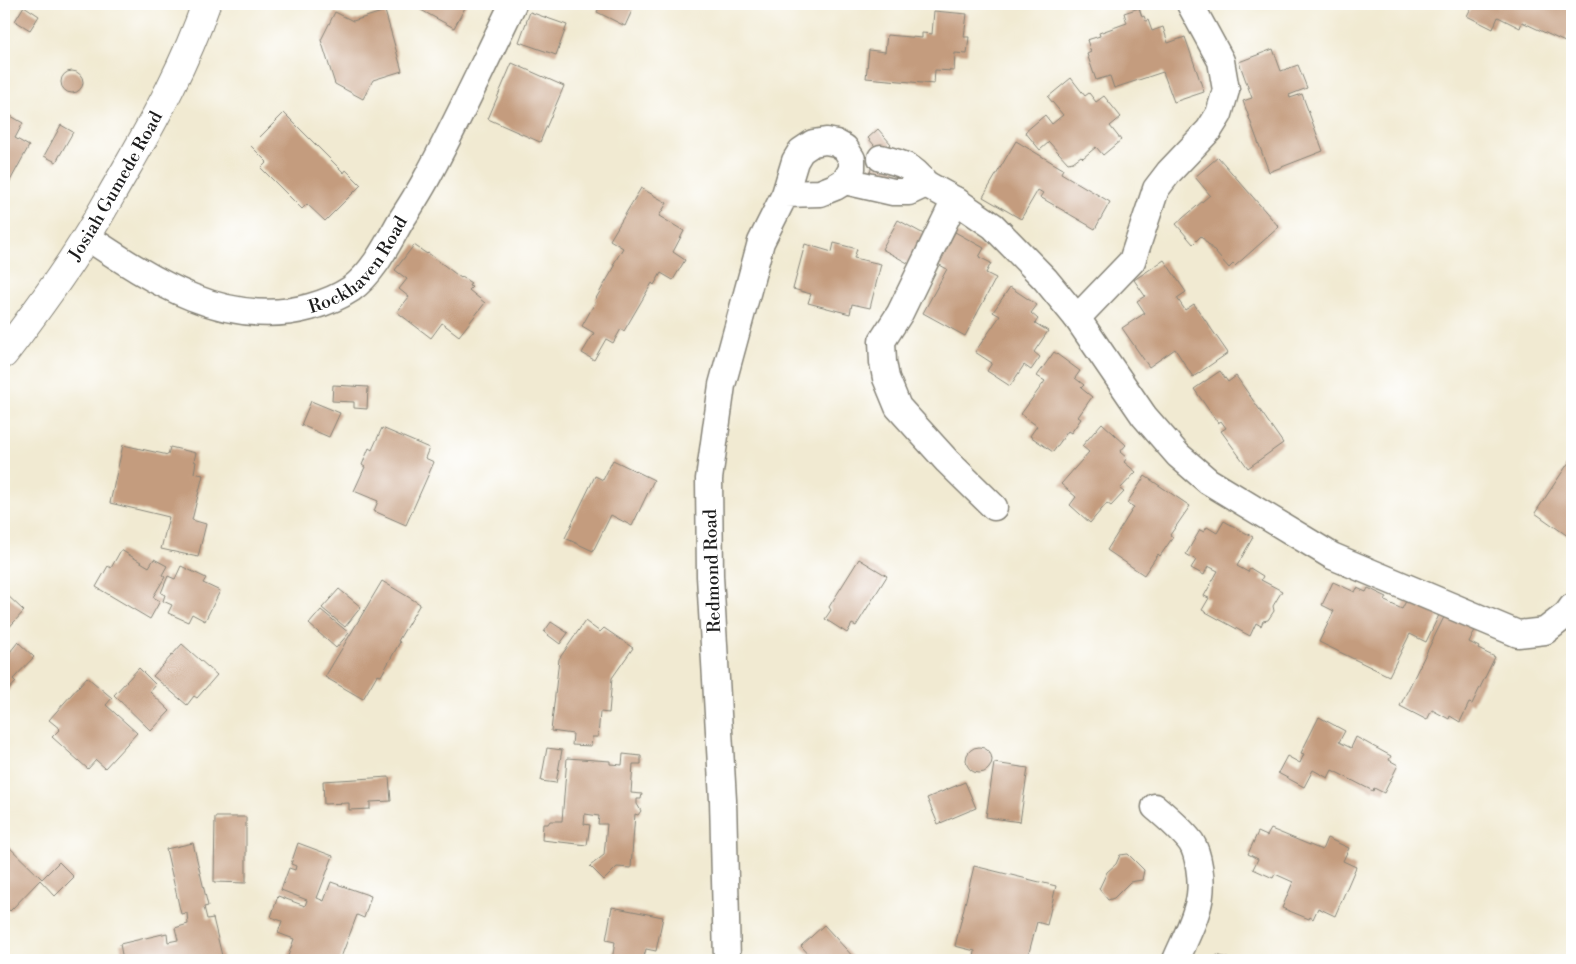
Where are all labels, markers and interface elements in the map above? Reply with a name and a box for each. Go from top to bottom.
street label: Josiah Gumede Road [63,107,168,266]
street label: Rockhaven Road [306,212,413,319]
street label: Redmond Road [699,508,726,633]

